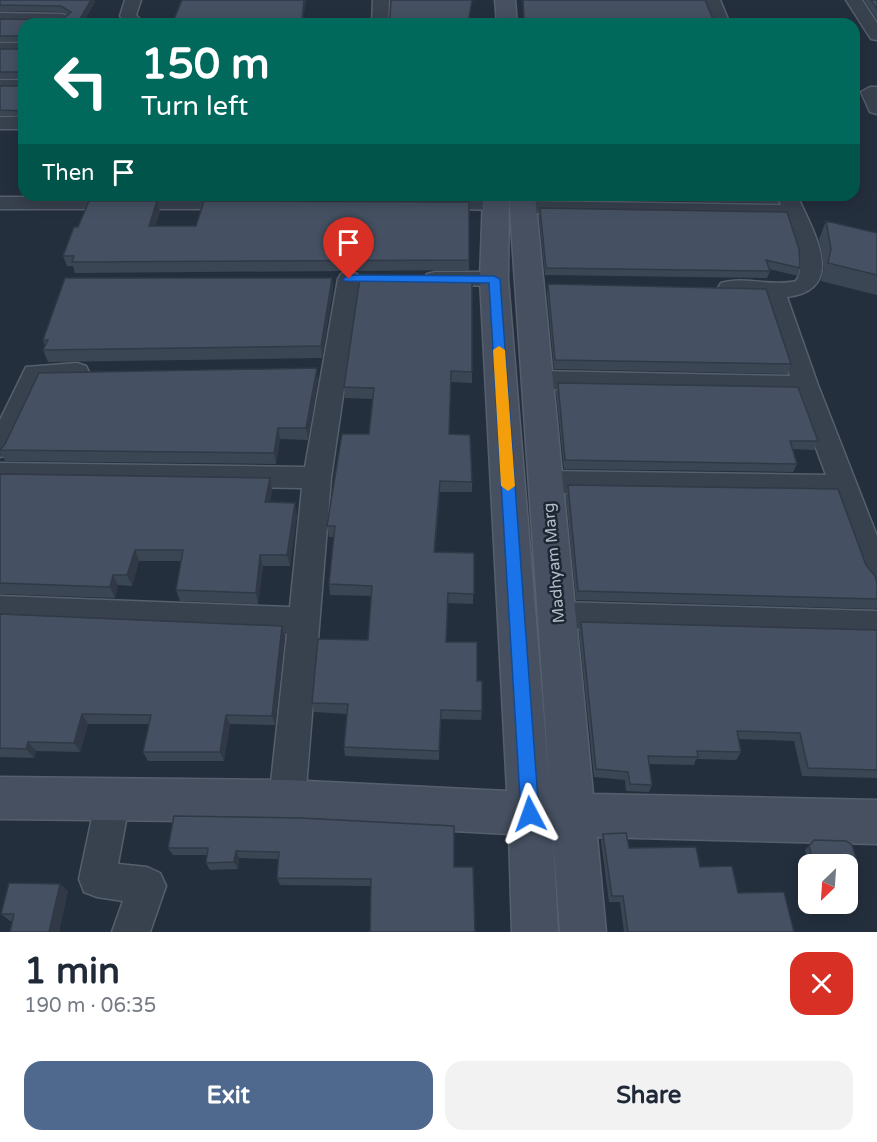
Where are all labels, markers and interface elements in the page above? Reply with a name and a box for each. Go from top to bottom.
text: 150 m [141,39,270,90]
icon: left [42,42,120,120]
text: Turn left [141,90,248,123]
icon: arrive [107,156,140,189]
text: Then [42,160,95,186]
pin [323,217,374,279]
icon: arrive [332,226,365,259]
street label: Madhyam Marg [539,502,569,624]
position arrow [498,782,562,846]
north arrow [798,854,858,914]
map controls [798,854,858,914]
text: 1 min [24,950,120,993]
button: close [790,952,853,1015]
text: 190 m · 06:35 [24,994,156,1018]
button: Exit [24,1061,433,1130]
button: Share [445,1061,853,1130]

